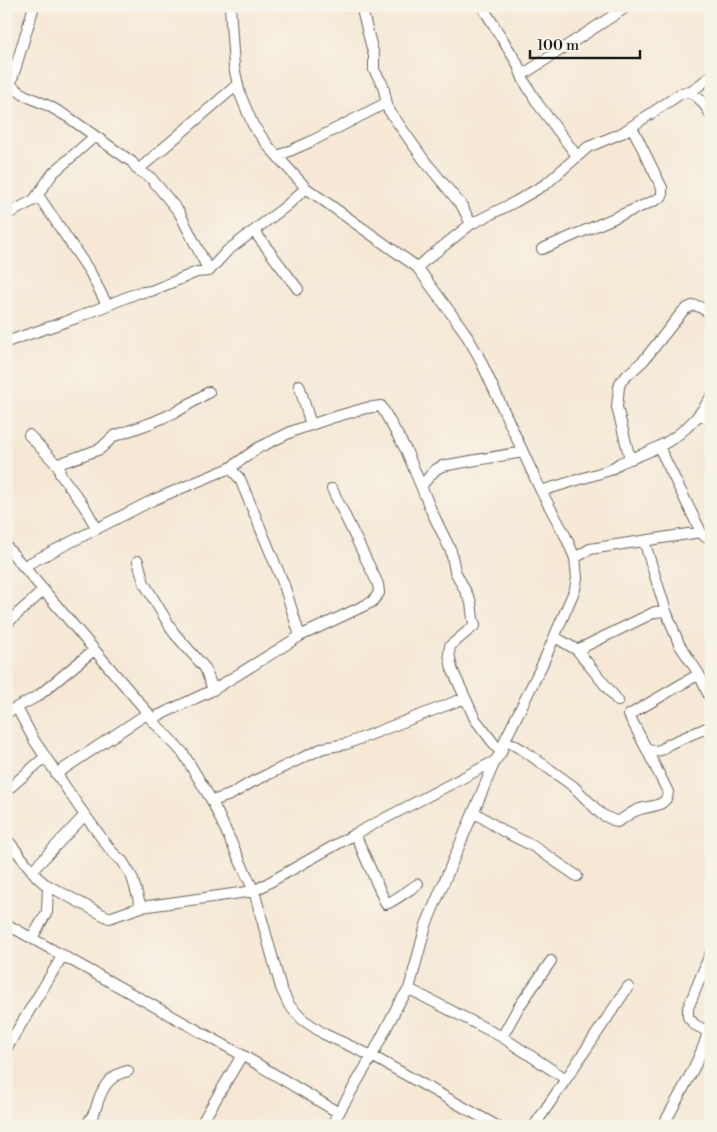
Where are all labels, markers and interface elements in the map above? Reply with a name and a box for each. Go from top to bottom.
scale bar [530,28,640,60]
text: 100 m [537,36,579,55]

